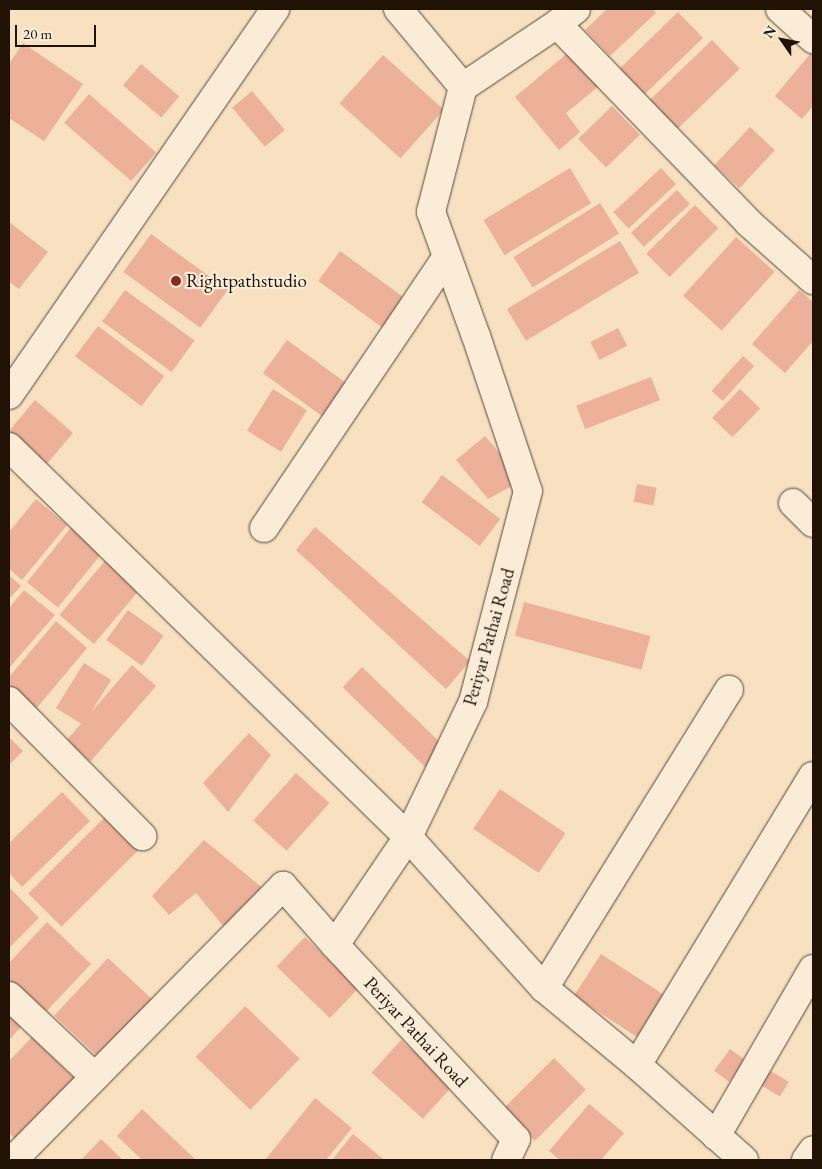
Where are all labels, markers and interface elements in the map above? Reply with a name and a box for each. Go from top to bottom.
scale bar [18,15,99,47]
north arrow [757,15,807,65]
text: N [759,22,780,41]
text: 20 m [23,24,52,43]
place label: Rightpathstudio [186,270,307,292]
marker: Rightpathstudio [170,275,182,287]
street label: Periyar Pathai Road [458,565,520,709]
street label: Periyar Pathai Road [359,972,473,1092]

